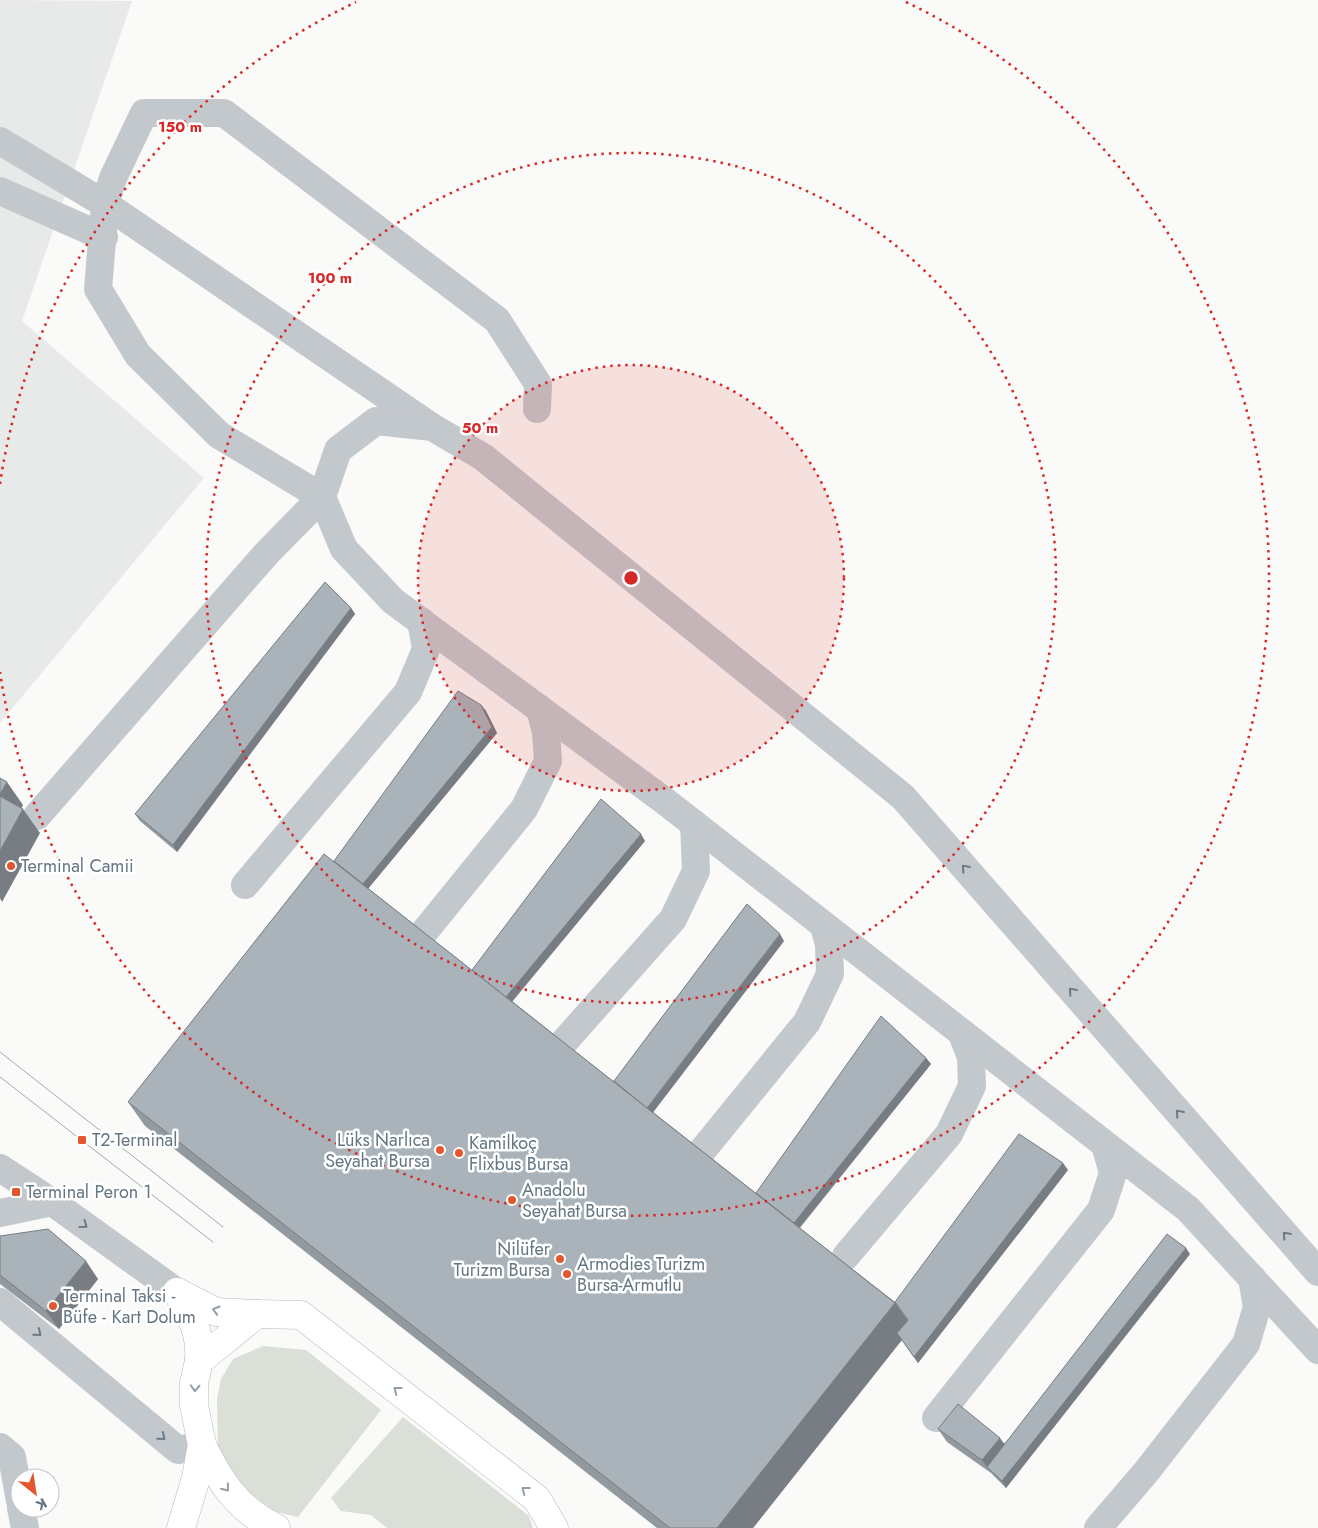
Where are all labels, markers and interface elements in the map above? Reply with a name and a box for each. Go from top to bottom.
text: 150 m [158,116,202,138]
text: 100 m [308,267,352,289]
text: 50 m [462,417,498,439]
centre of rings [622,569,640,587]
place label: Terminal Camii [21,853,134,879]
marker: Terminal Camii [5,860,17,872]
one-way arrow [962,865,971,874]
one-way arrow [1068,987,1077,996]
one-way arrow [1176,1109,1185,1118]
place label: T2-Terminal [92,1127,177,1153]
place label: Lüks Narlıca Seyahat Bursa [325,1127,430,1174]
place label: Kamilkoç Flixbus Bursa [469,1130,568,1177]
marker: T2-Terminal [76,1134,88,1146]
marker: Lüks Narlıca Seyahat Bursa [434,1144,446,1156]
marker: Kamilkoç Flixbus Bursa [453,1147,465,1159]
place label: Anadolu Seyahat Bursa [522,1177,627,1224]
place label: Terminal Peron 1 [26,1179,152,1205]
marker: Terminal Peron 1 [10,1186,22,1198]
marker: Anadolu Seyahat Bursa [506,1194,518,1206]
one-way arrow [78,1219,88,1228]
one-way arrow [1283,1232,1292,1241]
place label: Nilüfer Turizm Bursa [453,1236,551,1283]
place label: Armodies Turizm Bursa-Armutlu [577,1251,705,1298]
marker: Nilüfer Turizm Bursa [554,1253,566,1265]
marker: Armodies Turizm Bursa-Armutlu [561,1268,573,1280]
place label: Terminal Taksi - Büfe - Kart Dolum [63,1283,196,1330]
marker: Terminal Taksi - Büfe - Kart Dolum [47,1300,59,1312]
one-way arrow [212,1305,220,1315]
one-way arrow [32,1327,41,1336]
one-way arrow [189,1384,200,1392]
one-way arrow [394,1387,403,1395]
one-way arrow [156,1431,165,1440]
north arrow [10,1468,60,1518]
one-way arrow [220,1482,228,1491]
one-way arrow [522,1486,531,1495]
text: K [32,1493,51,1515]

